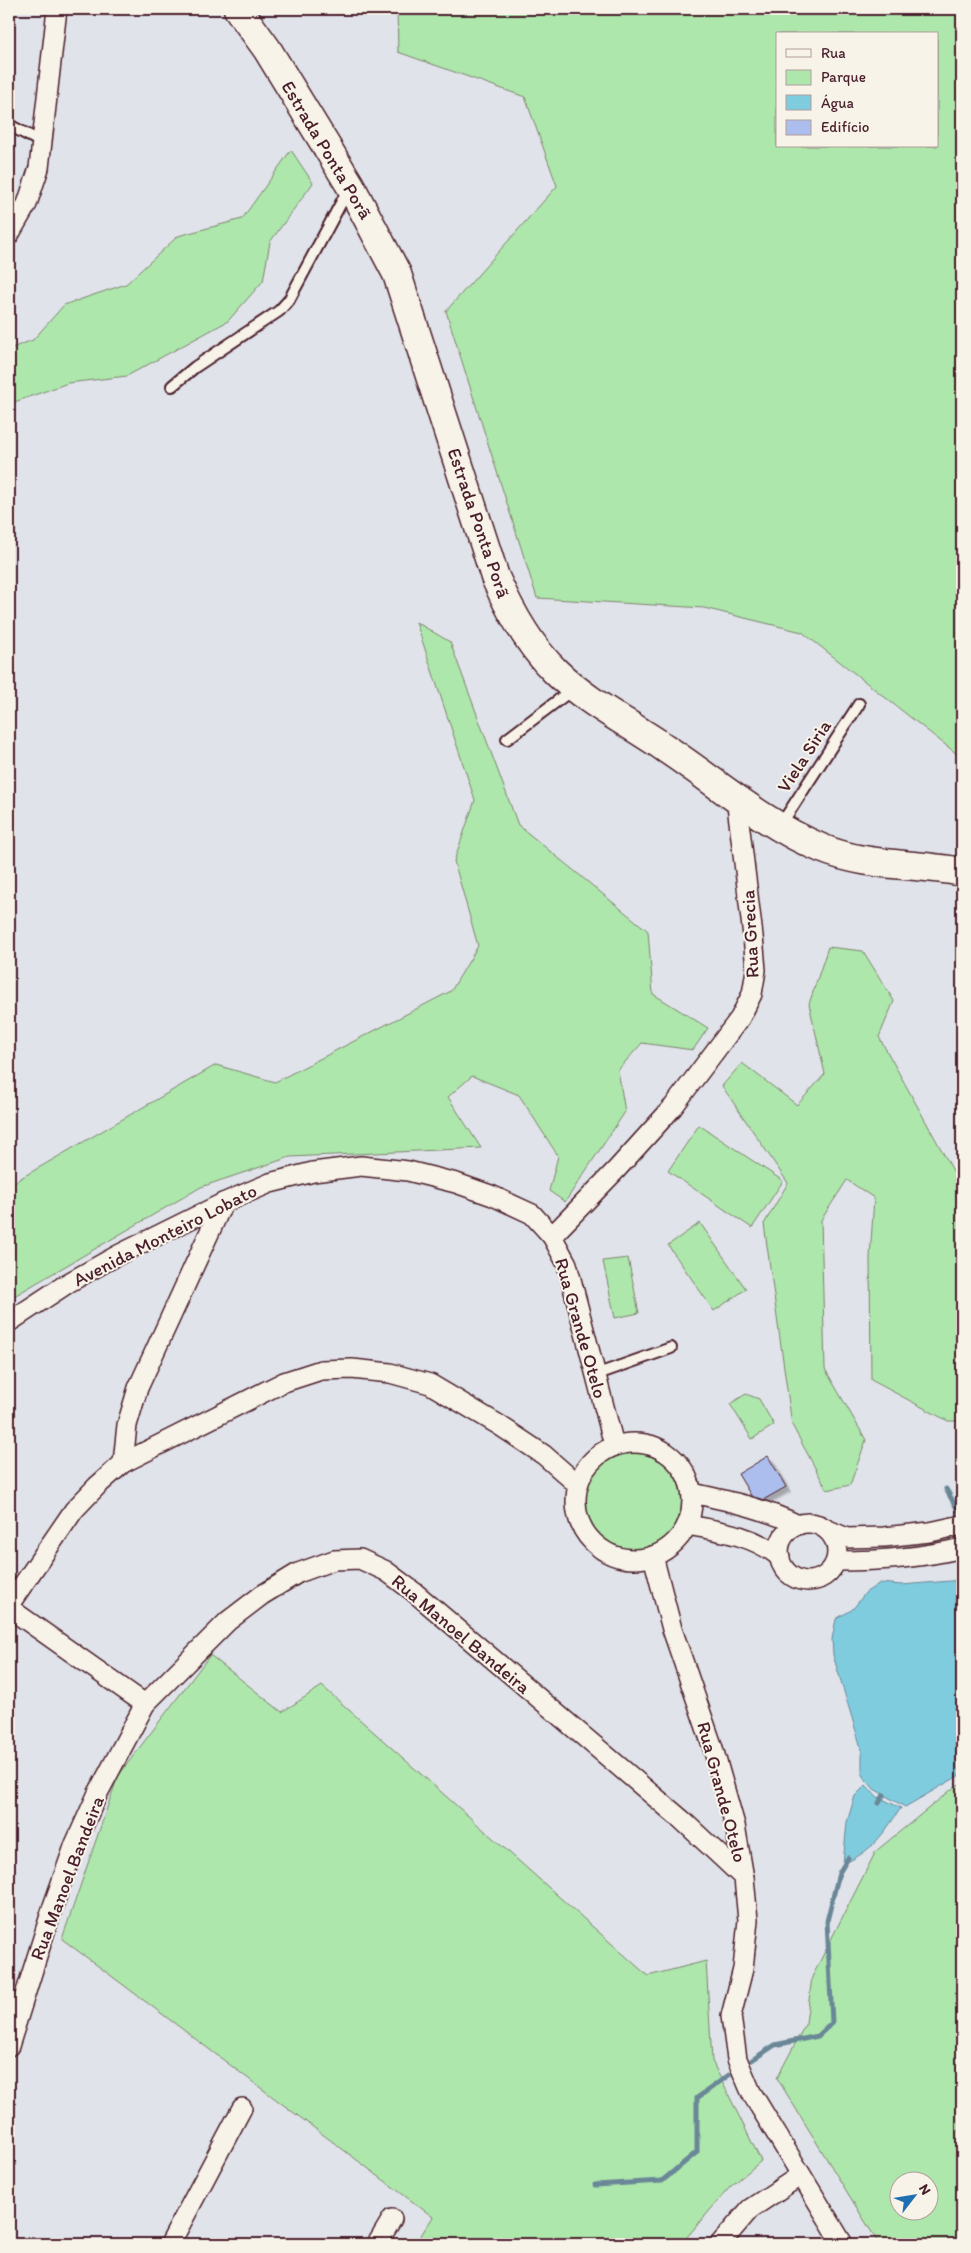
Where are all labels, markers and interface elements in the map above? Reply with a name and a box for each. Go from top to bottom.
legend [776,32,938,148]
text: Rua [821,44,846,62]
text: Parque [821,68,866,86]
street label: Estrada Ponta Porã [277,77,377,224]
text: Água [821,94,855,112]
text: Edifício [821,118,869,136]
street label: Estrada Ponta Porã [442,445,516,601]
street label: Viela Siria [772,715,836,797]
street label: Rua Grecia [736,889,764,979]
street label: Avenida Monteiro Lobato [69,1179,261,1291]
street label: Rua Grande Otelo [550,1255,612,1401]
street label: Rua Manoel Bandeira [387,1569,535,1699]
street label: Rua Grande Otelo [692,1719,752,1865]
street label: Rua Manoel Bandeira [25,1792,109,1963]
north arrow [888,2170,938,2220]
text: N [915,2181,934,2198]

